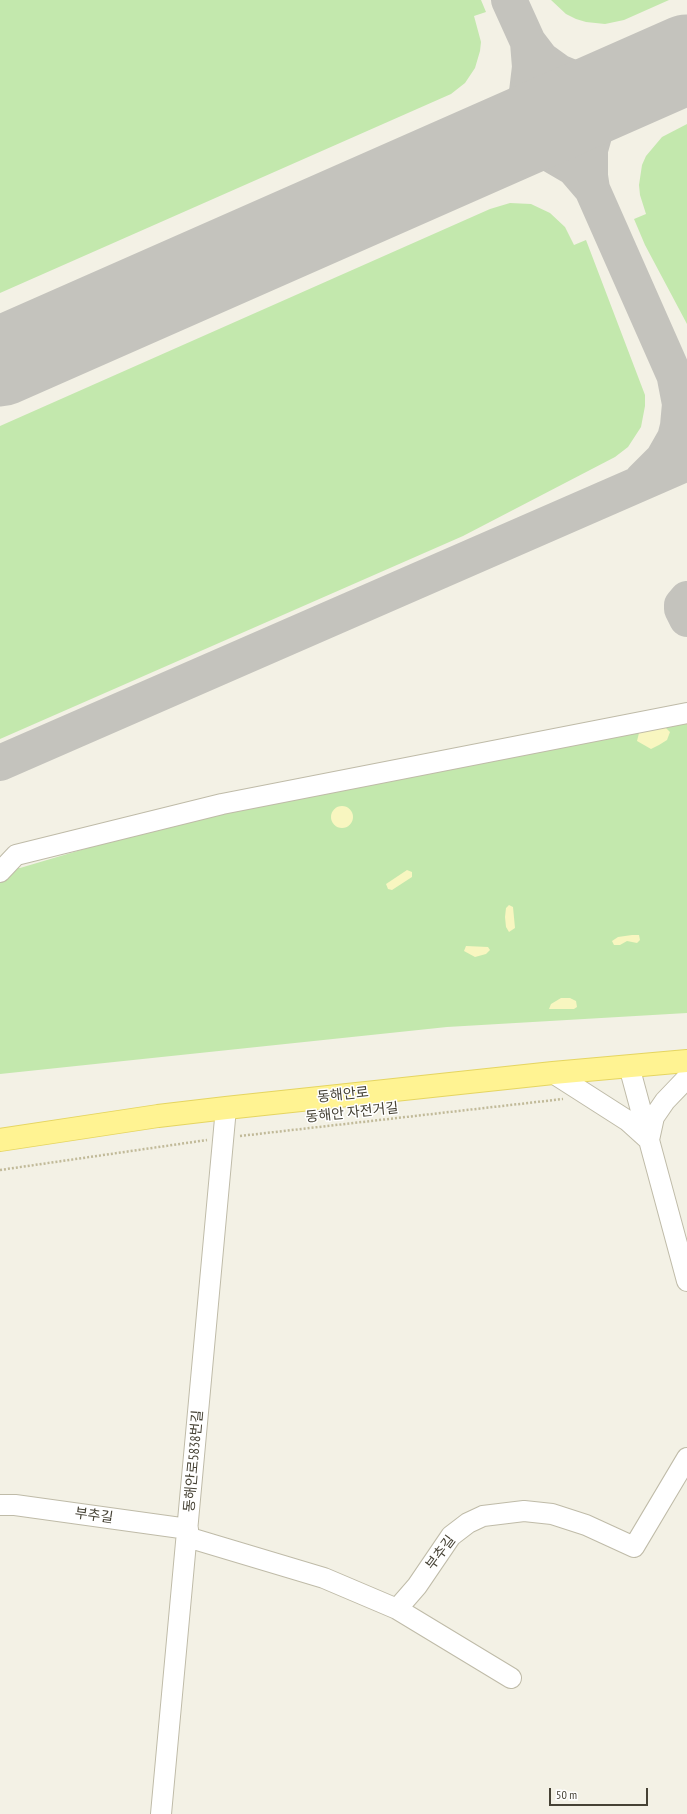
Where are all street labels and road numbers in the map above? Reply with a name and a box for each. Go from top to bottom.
street label: 동해안로 [317,1084,369,1106]
street label: 동해안 자전거길 [305,1100,399,1126]
street label: 동해안로5838번길 [181,1409,207,1513]
street label: 부추길 [74,1505,114,1527]
street label: 부추길 [423,1533,459,1573]

